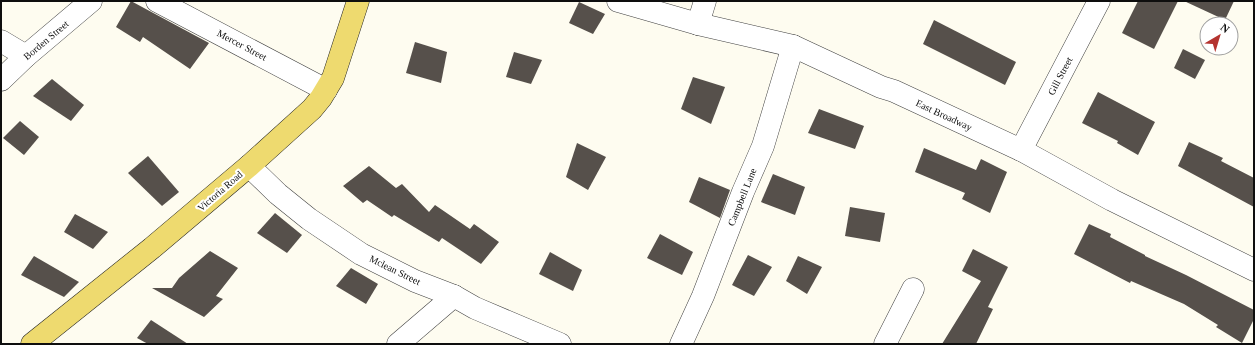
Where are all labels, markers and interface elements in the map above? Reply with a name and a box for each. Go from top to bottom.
north arrow [1199,16,1239,56]
street label: Borden Street [21,18,71,62]
text: N [1218,21,1232,35]
street label: Mercer Street [215,27,269,63]
street label: Gill Street [1045,55,1075,97]
street label: East Broadway [914,97,974,133]
street label: Campbell Lane [725,166,759,228]
street label: Victoria Road [195,169,245,213]
street label: Mclean Street [368,253,423,287]

